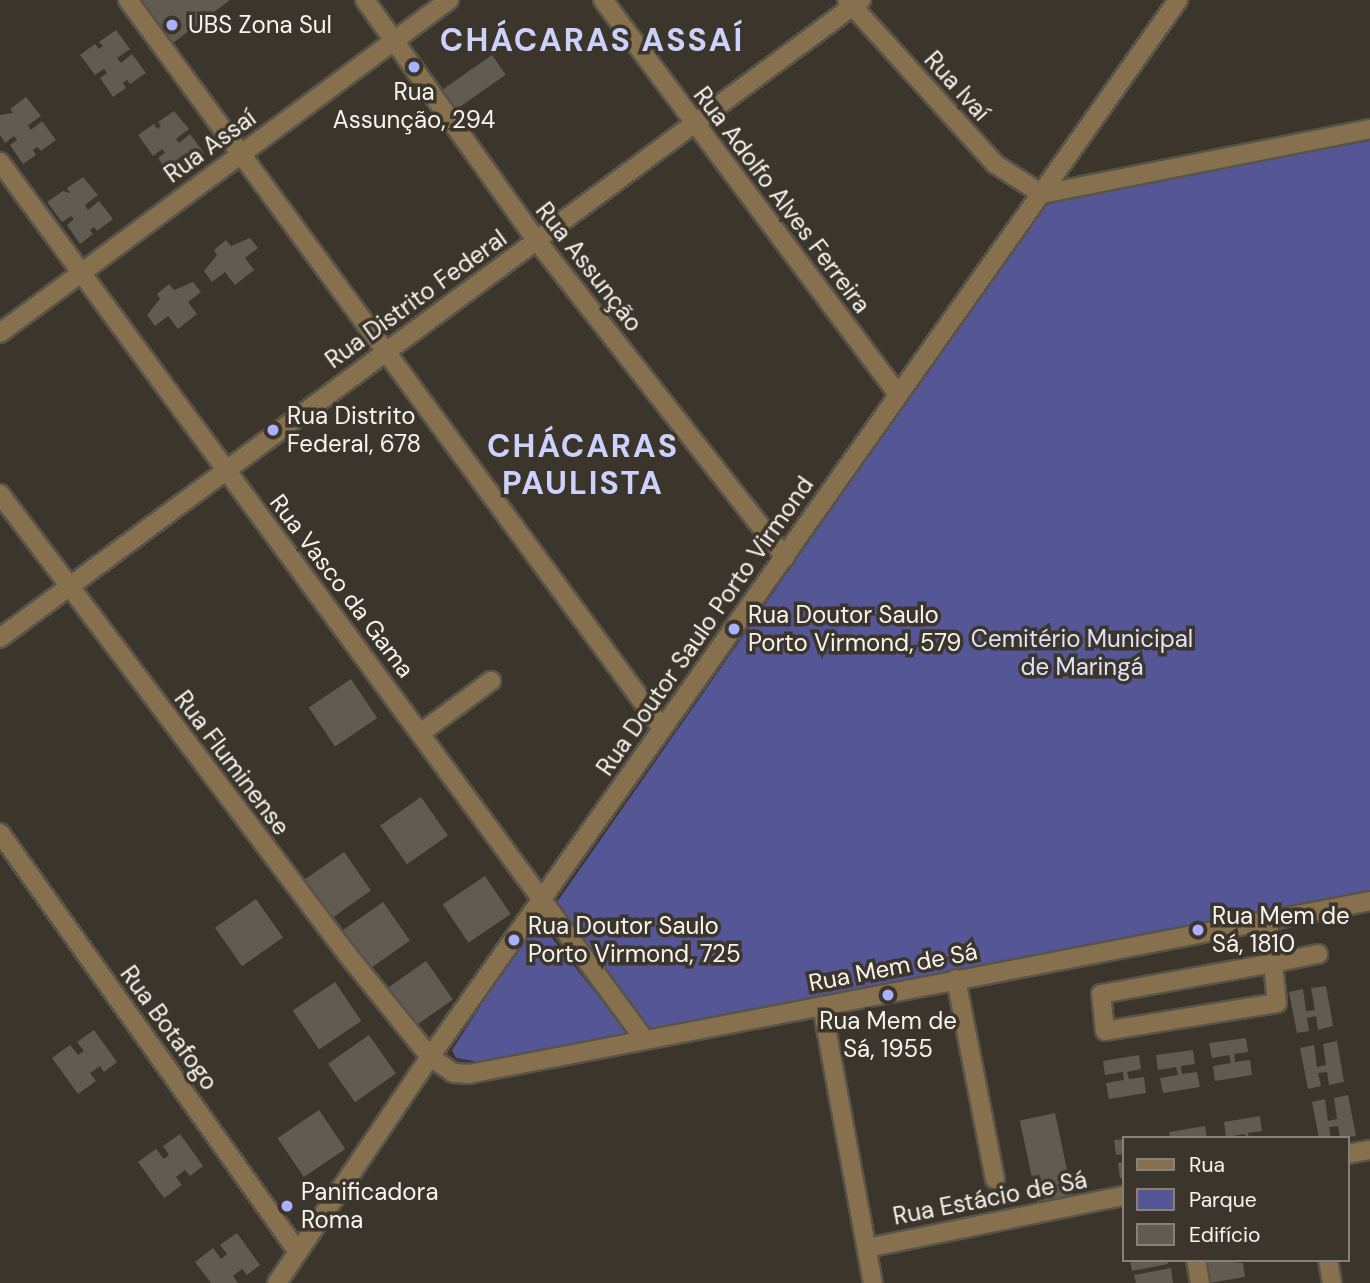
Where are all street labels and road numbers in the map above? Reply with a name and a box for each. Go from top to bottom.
street label: Rua Ivaí [918,45,996,127]
street label: Rua Adolfo Alves Ferreira [688,81,876,319]
street label: Rua Assaí [159,103,261,189]
street label: Rua Assunção [530,197,648,337]
street label: Rua Distrito Federal [320,224,512,374]
street label: Rua Doutor Saulo Porto Virmond [590,471,820,781]
street label: Rua Vasco da Gama [264,489,420,683]
street label: Rua Fluminense [168,685,296,841]
street label: Rua Mem de Sá [806,937,980,997]
street label: Rua Botafogo [114,960,224,1096]
street label: Rua Estácio de Sá [890,1165,1090,1231]

